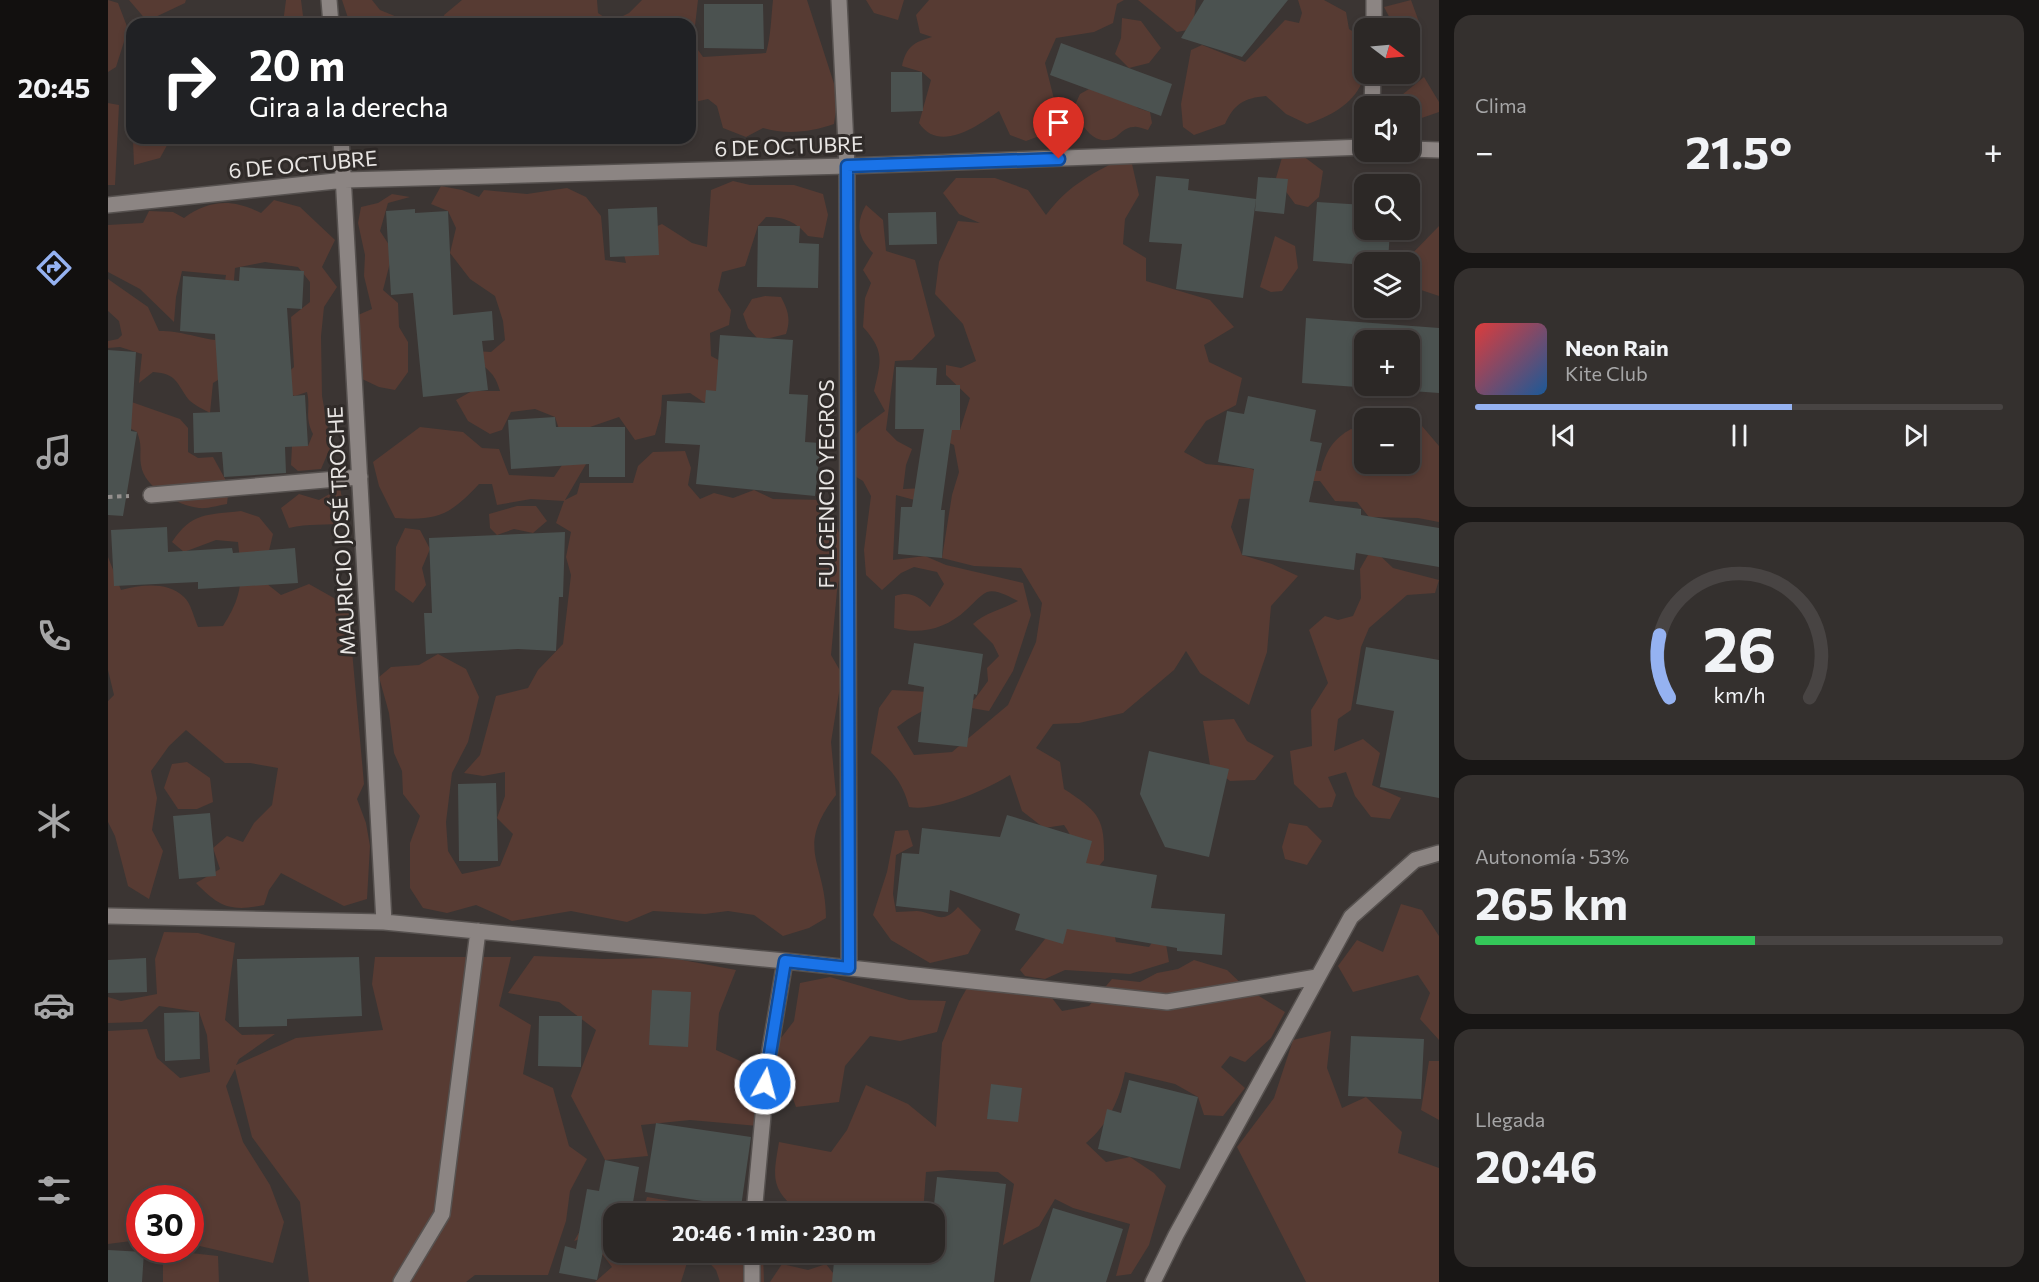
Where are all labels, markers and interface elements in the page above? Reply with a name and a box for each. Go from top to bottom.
north arrow [1354,18,1420,84]
map controls [1354,18,1420,474]
text: 20 m [249,38,345,90]
icon: right [150,42,228,120]
text: 20:45 [18,71,90,104]
text: Gira a la derecha [249,90,448,123]
text: Clima [1475,93,1527,117]
button: sound [1354,96,1420,162]
pin [1033,97,1084,159]
icon: arrive [1042,106,1075,139]
text: 21.5° [1685,123,1792,178]
street label: 6 DE OCTUBRE [714,130,864,161]
text: − [1475,130,1494,171]
text: + [1984,130,2003,171]
street label: 6 DE OCTUBRE [227,145,378,182]
button: search [1354,174,1420,240]
icon: directions [33,247,75,289]
button: layers [1354,252,1420,318]
button: + [1354,330,1420,396]
text: Neon Rain [1565,334,1669,361]
text: Kite Club [1565,361,1648,385]
street label: FULGENCIO YEGROS [813,380,838,588]
street label: MAURICIO JOSÉ TROCHE [321,406,360,656]
button: − [1354,408,1420,474]
icon: previous [1547,419,1580,452]
icon: pause [1723,419,1756,452]
icon: next [1899,419,1932,452]
icon: music [33,431,75,473]
text: 26 [1702,609,1776,685]
icon: phone [33,615,75,657]
text: km/h [1713,681,1765,707]
icon: climate [33,800,75,842]
text: Autonomía · 53% [1475,844,1629,868]
text: 265 km [1475,874,1628,929]
icon: car [33,984,75,1026]
position arrow [733,1052,797,1116]
text: Llegada [1475,1107,1545,1131]
text: 20:46 [1475,1137,1598,1192]
icon: filters [33,1169,75,1211]
speed limit sign: 30 [126,1185,204,1263]
text: 20:46 · 1 min · 230 m [672,1219,876,1246]

